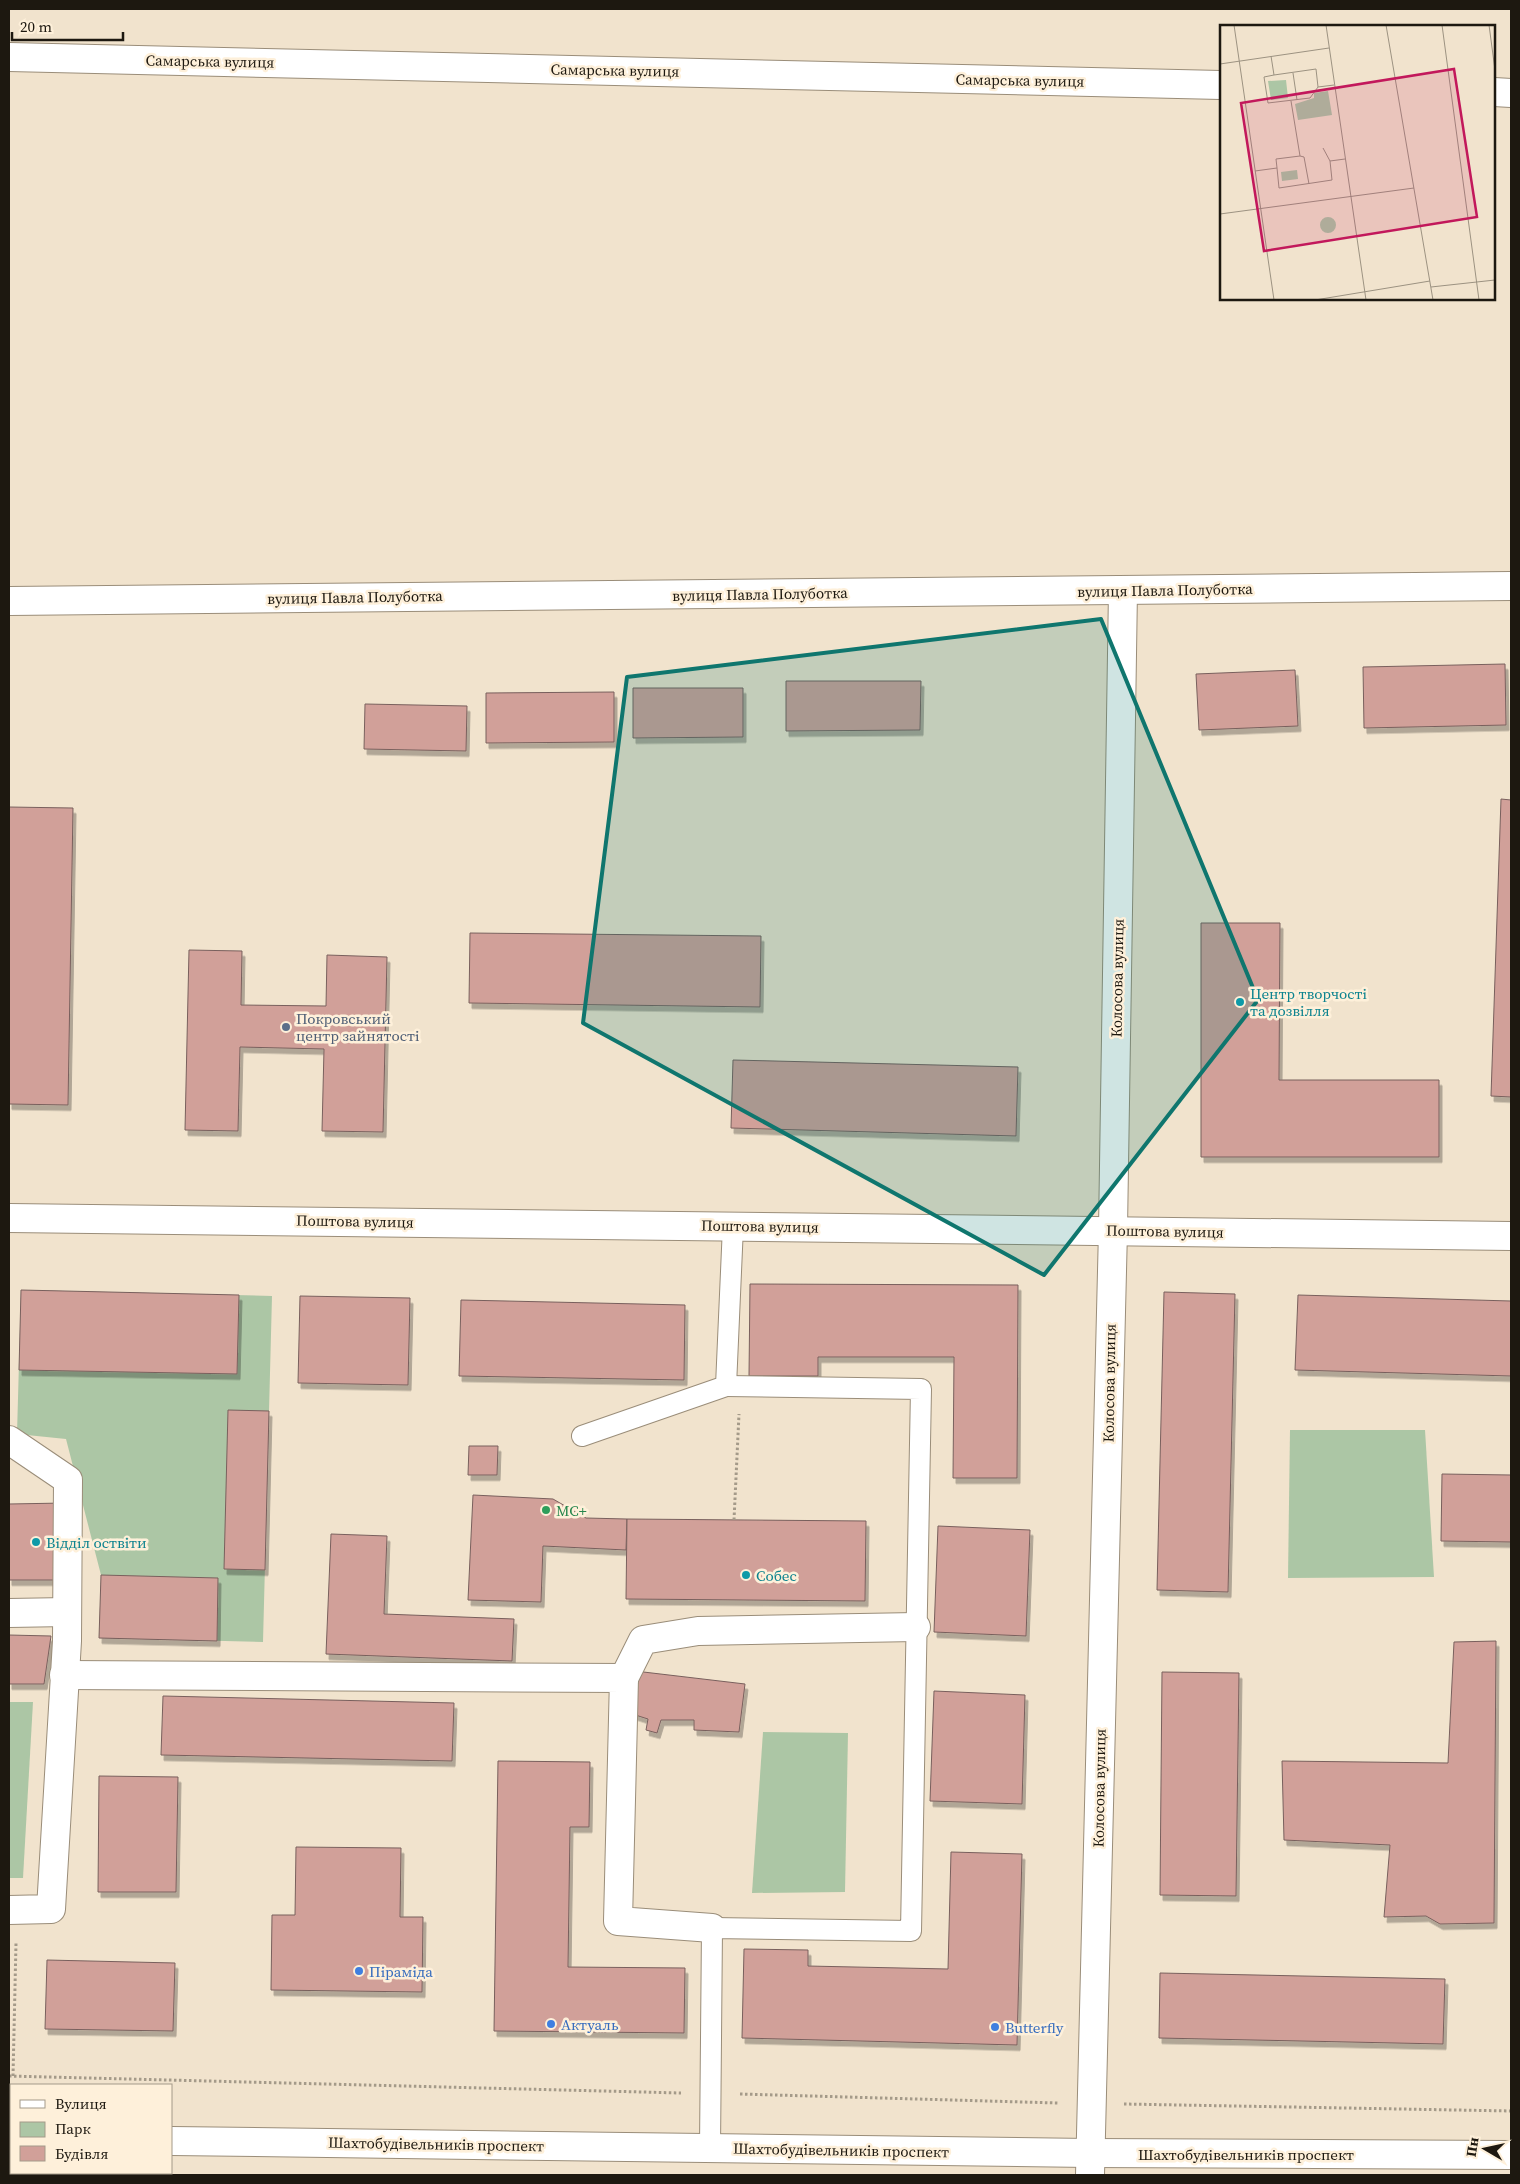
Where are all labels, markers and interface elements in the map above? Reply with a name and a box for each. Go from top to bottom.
scale bar [12,10,124,42]
text: 20 m [20,16,52,37]
inset map [1220,25,1495,300]
street label: Самарська вулиця [145,49,275,73]
street label: Самарська вулиця [550,58,680,82]
street label: Самарська вулиця [955,68,1085,92]
street label: вулиця Павла Полуботка [1077,578,1253,602]
street label: вулиця Павла Полуботка [672,582,848,606]
street label: вулиця Павла Полуботка [267,585,443,609]
street label: Колосова вулиця [1105,918,1129,1038]
place label: Центр творчості та дозвілля [1250,983,1367,1021]
marker: Центр творчості та дозвілля [1234,996,1246,1008]
place label: Покровський центр зайнятості [296,1008,419,1046]
marker: Покровський центр зайнятості [280,1021,292,1033]
street label: Поштова вулиця [296,1209,414,1233]
street label: Поштова вулиця [701,1214,819,1238]
street label: Поштова вулиця [1106,1219,1224,1243]
street label: Колосова вулиця [1097,1323,1121,1443]
place label: МС+ [556,1500,587,1521]
marker: МС+ [540,1504,552,1516]
place label: Відділ оствіти [46,1532,147,1553]
marker: Відділ оствіти [30,1536,42,1548]
place label: Собес [756,1565,797,1586]
marker: Собес [740,1569,752,1581]
street label: Колосова вулиця [1087,1728,1111,1848]
place label: Піраміда [369,1961,433,1982]
marker: Піраміда [353,1965,365,1977]
place label: Актуаль [561,2014,619,2035]
place label: Butterfly [1005,2017,1064,2038]
marker: Актуаль [545,2018,557,2030]
marker: Butterfly [989,2021,1001,2033]
legend [10,2084,172,2174]
text: Вулиця [55,2093,107,2114]
text: Парк [55,2118,91,2139]
north arrow [1460,2124,1510,2174]
street label: Шахтобудівельників проспект [328,2132,544,2156]
text: Пн [1461,2136,1484,2158]
street label: Шахтобудівельників проспект [733,2138,949,2162]
text: Будівля [55,2143,108,2164]
street label: Шахтобудівельників проспект [1138,2144,1354,2165]

